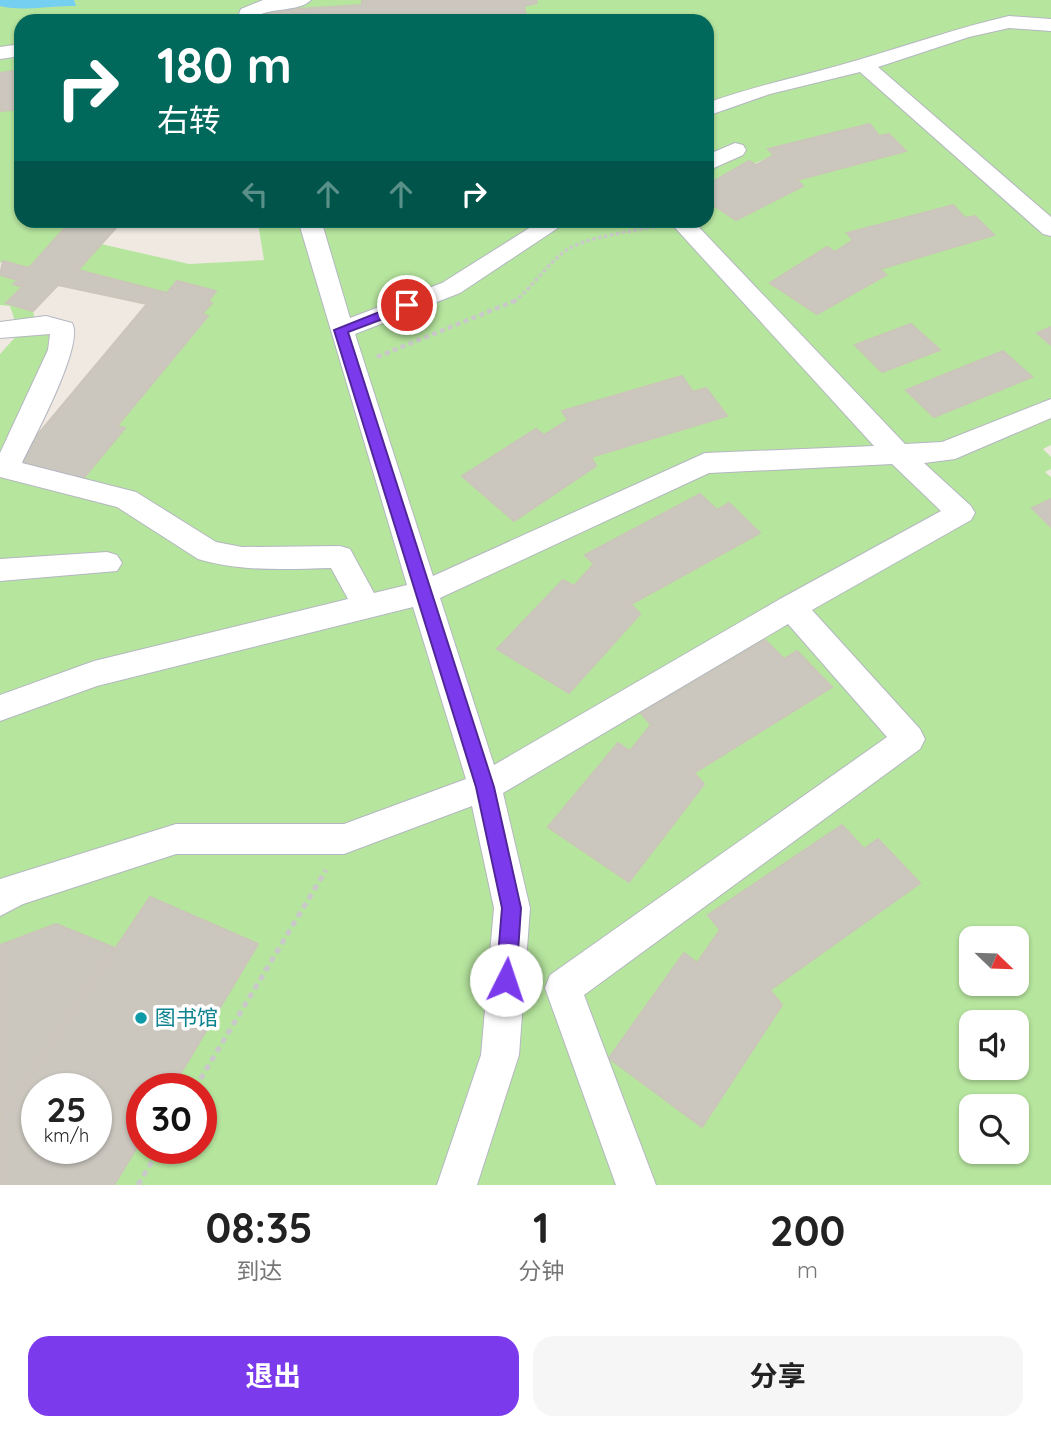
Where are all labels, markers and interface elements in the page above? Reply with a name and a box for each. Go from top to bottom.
text: 180 m [157,34,292,95]
icon: right [42,42,133,133]
text: 右转 [157,100,221,140]
icon: left [236,175,274,213]
icon: ahead [309,175,347,213]
icon: ahead [382,175,420,213]
icon: right [455,175,493,213]
pin [377,275,437,335]
icon: arrive [388,286,426,324]
north arrow [959,926,1029,996]
map controls [959,926,1029,1164]
position arrow [469,943,543,1017]
place label: 图书馆 [155,1004,218,1030]
marker: 图书馆 [133,1010,149,1026]
button: sound [959,1010,1029,1080]
speed limit sign: 30 [126,1073,217,1164]
text: 25 [46,1087,87,1131]
button: search [959,1094,1029,1164]
text: km/h [44,1124,89,1147]
text: 08:35 [206,1201,313,1254]
text: 1 [533,1201,549,1254]
text: 200 [770,1204,845,1257]
text: m [797,1255,818,1284]
text: 到达 [236,1256,282,1285]
text: 分钟 [518,1256,564,1285]
button: 退出 [28,1336,519,1416]
button: 分享 [533,1336,1023,1416]

